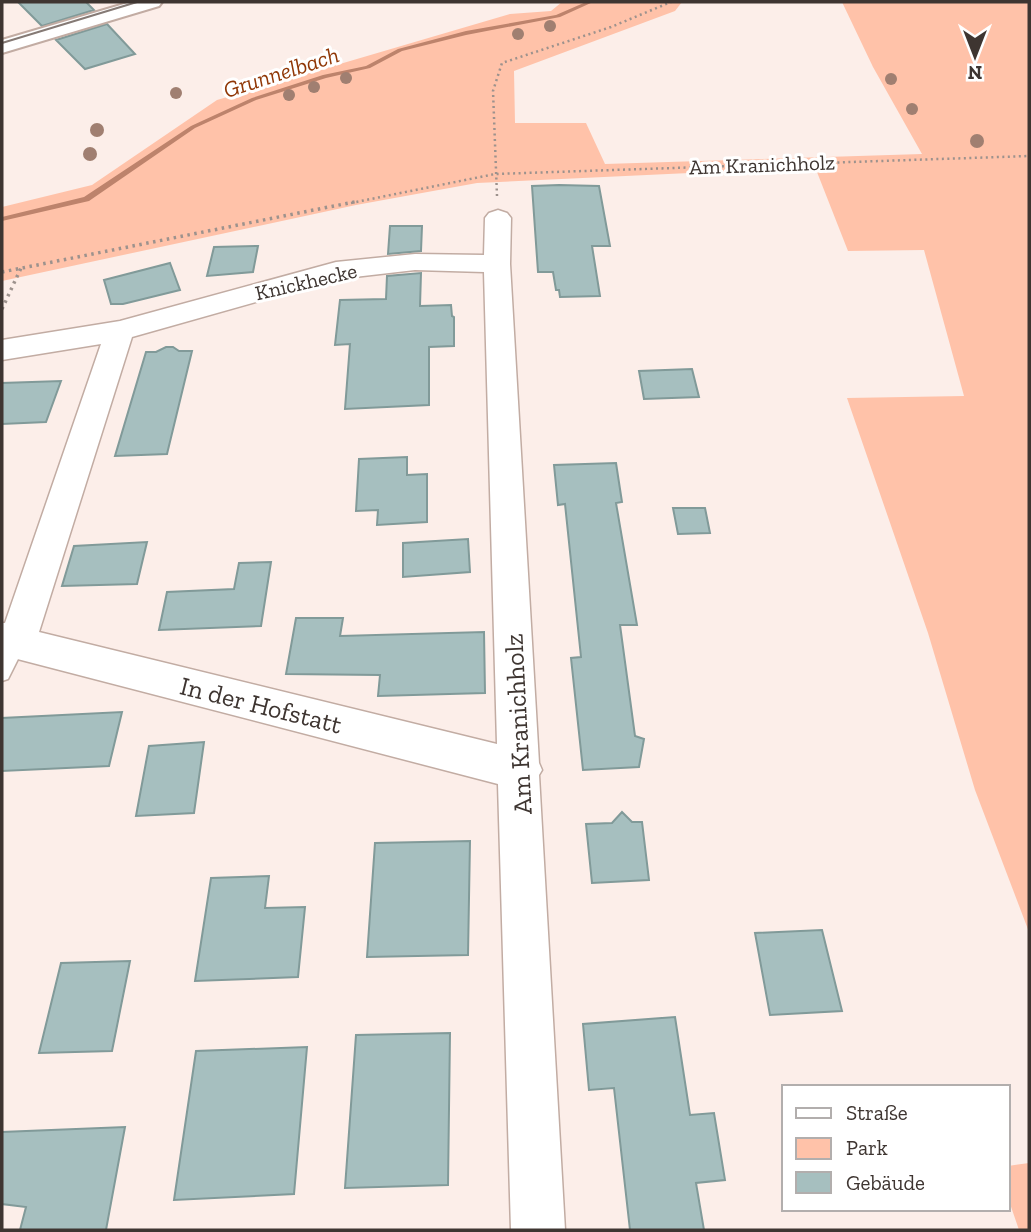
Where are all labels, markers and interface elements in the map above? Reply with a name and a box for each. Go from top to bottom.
north arrow [940,21,1010,91]
water label: Grunnelbach [220,40,342,104]
text: N [968,61,982,84]
street label: Am Kranichholz [688,149,836,180]
street label: Knickhecke [253,258,359,305]
street label: Am Kranichholz [497,633,539,815]
street label: In der Hofstatt [177,669,346,741]
legend [782,1085,1010,1211]
text: Straße [846,1100,908,1125]
text: Park [846,1135,888,1160]
text: Gebäude [846,1170,925,1195]

